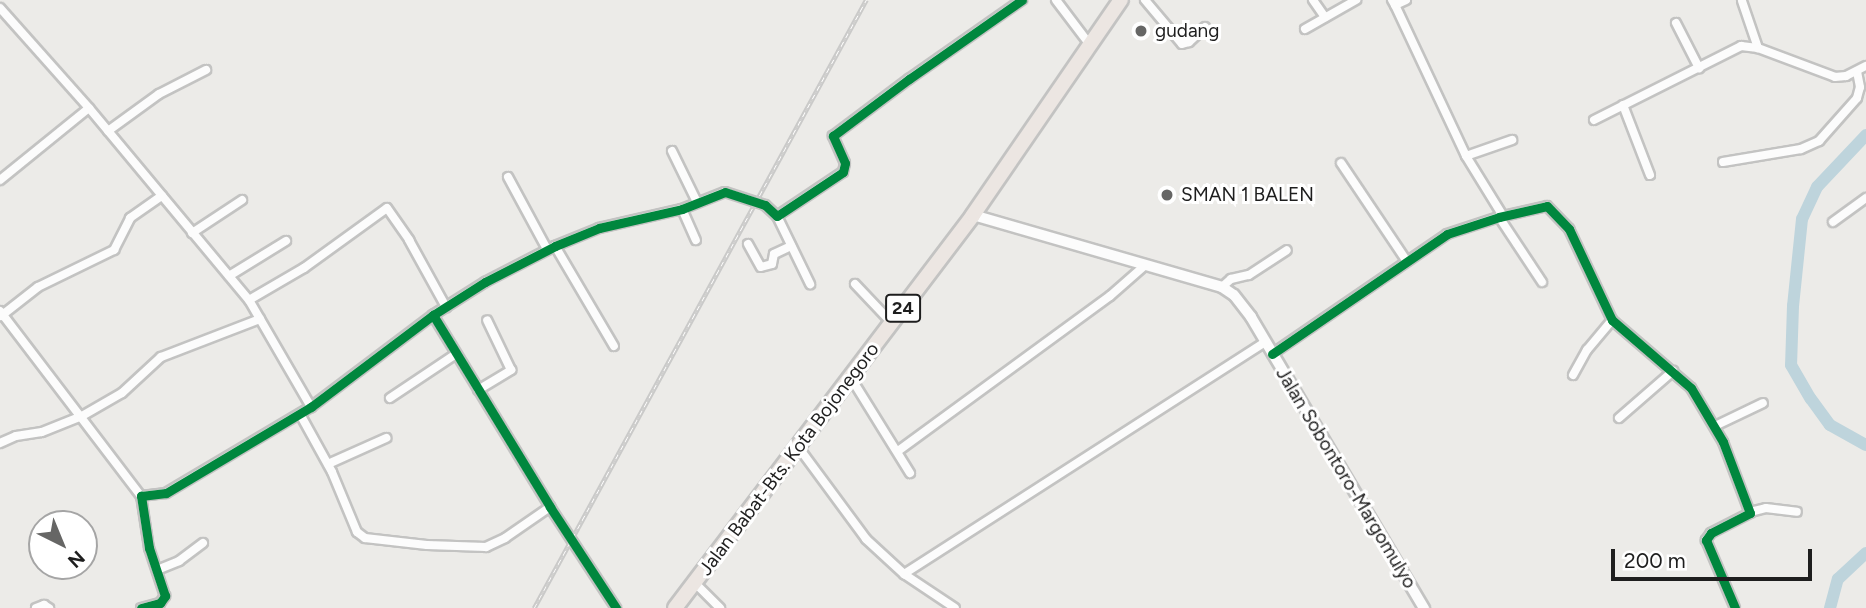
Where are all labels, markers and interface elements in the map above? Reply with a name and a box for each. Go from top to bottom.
place label: gudang [1155,20,1219,42]
marker: gudang [1133,23,1149,39]
place label: SMAN 1 BALEN [1181,184,1314,206]
marker: SMAN 1 BALEN [1159,187,1175,203]
road number: 24 [884,294,922,322]
street label: Jalan Babat-Bts. Kota Bojonegoro [694,338,884,580]
street label: Jalan Sobontoro-Margomulyo [1271,363,1421,593]
north arrow [28,510,98,580]
scale bar [1614,534,1815,578]
text: N [63,546,90,573]
text: 200 m [1624,548,1686,573]

